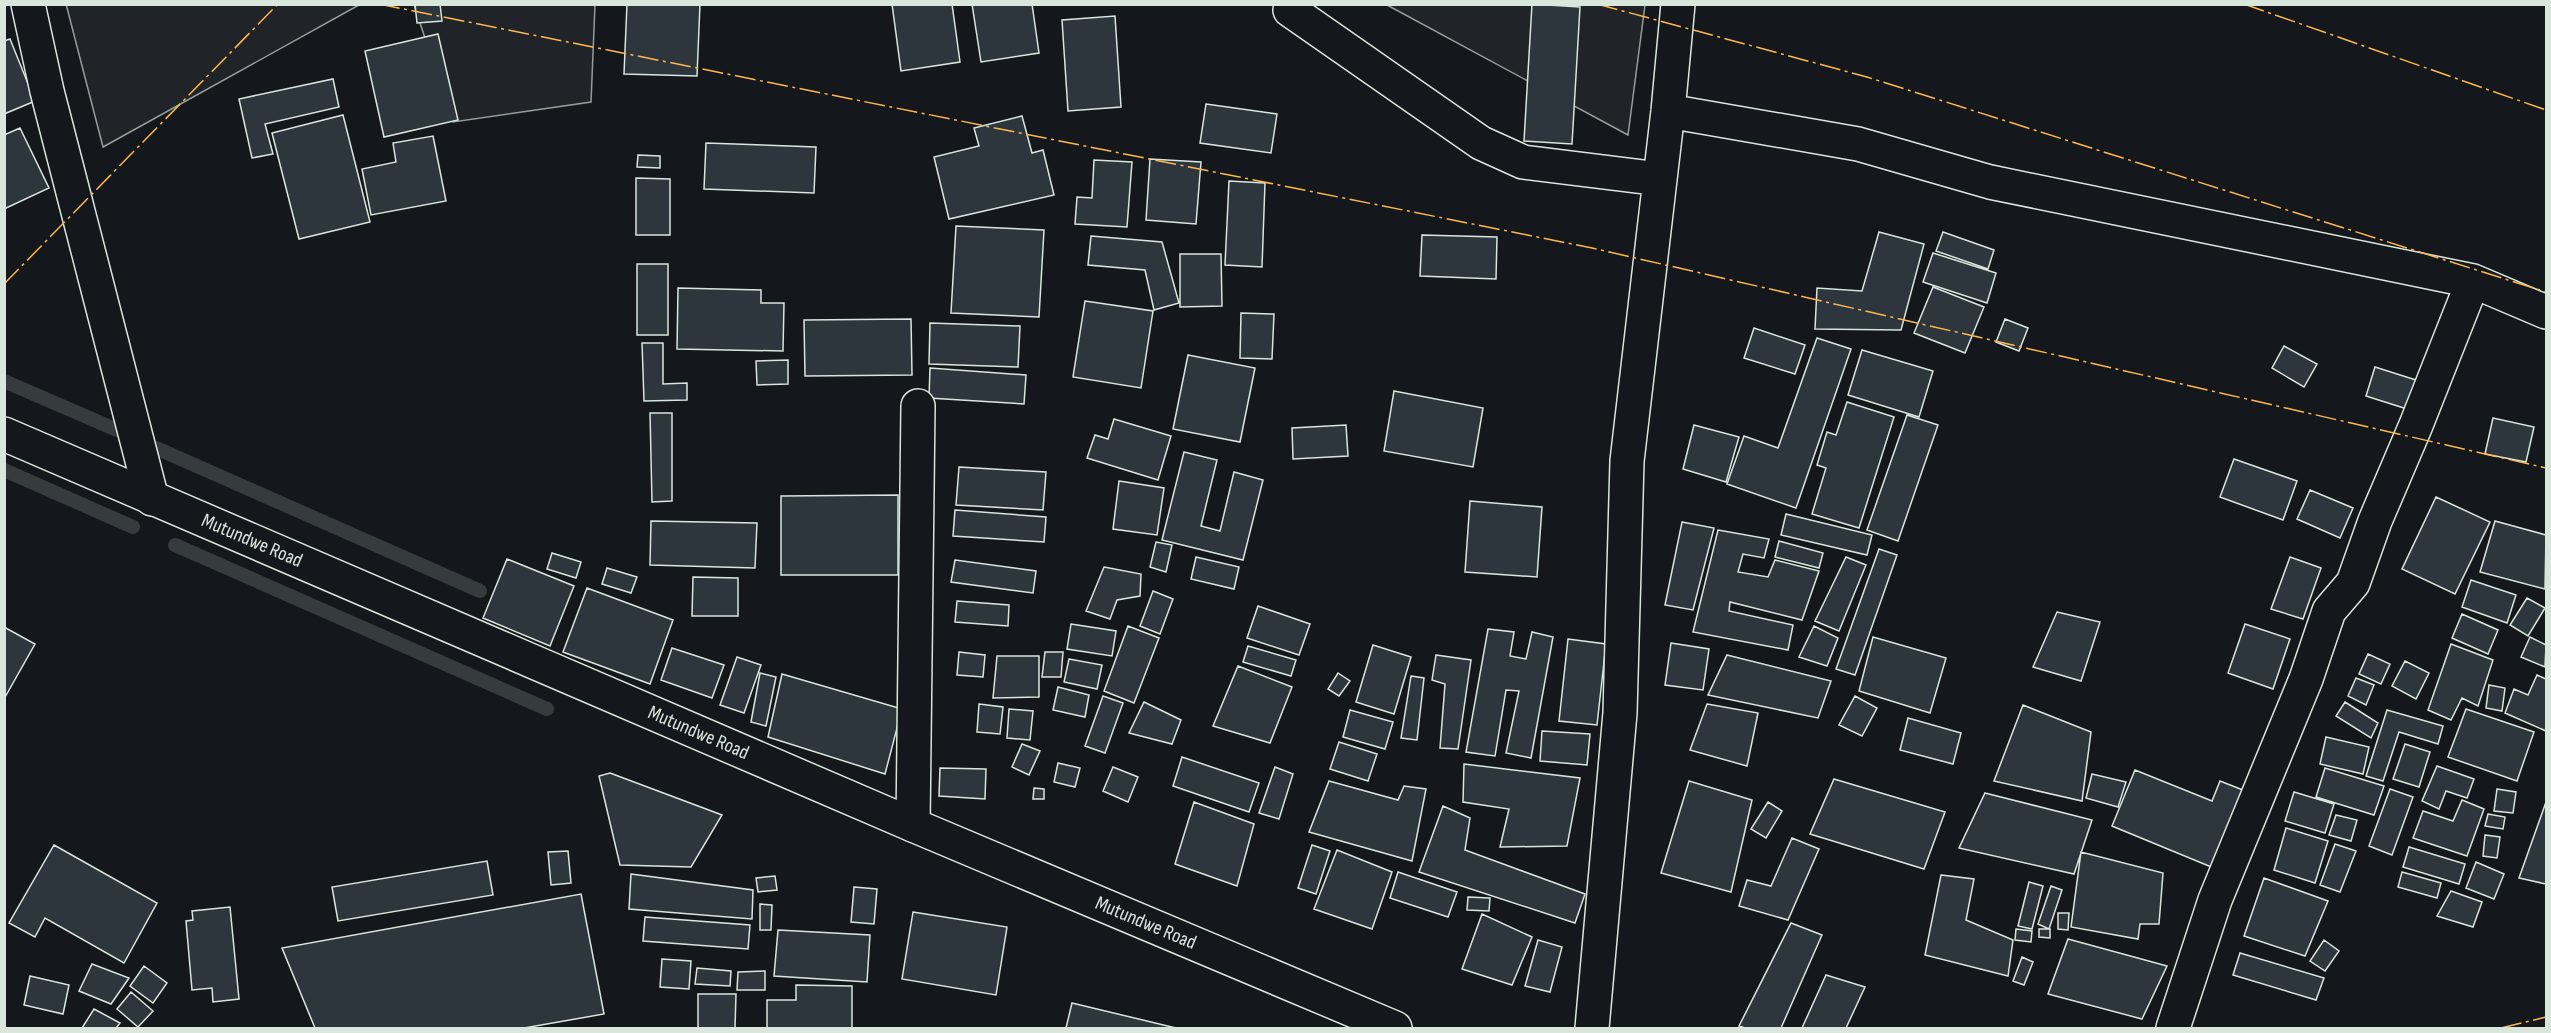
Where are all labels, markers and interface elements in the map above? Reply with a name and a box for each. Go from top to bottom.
street label: Mutundwe Road [198,508,306,573]
street label: Mutundwe Road [644,700,753,765]
street label: Mutundwe Road [1092,891,1200,955]

